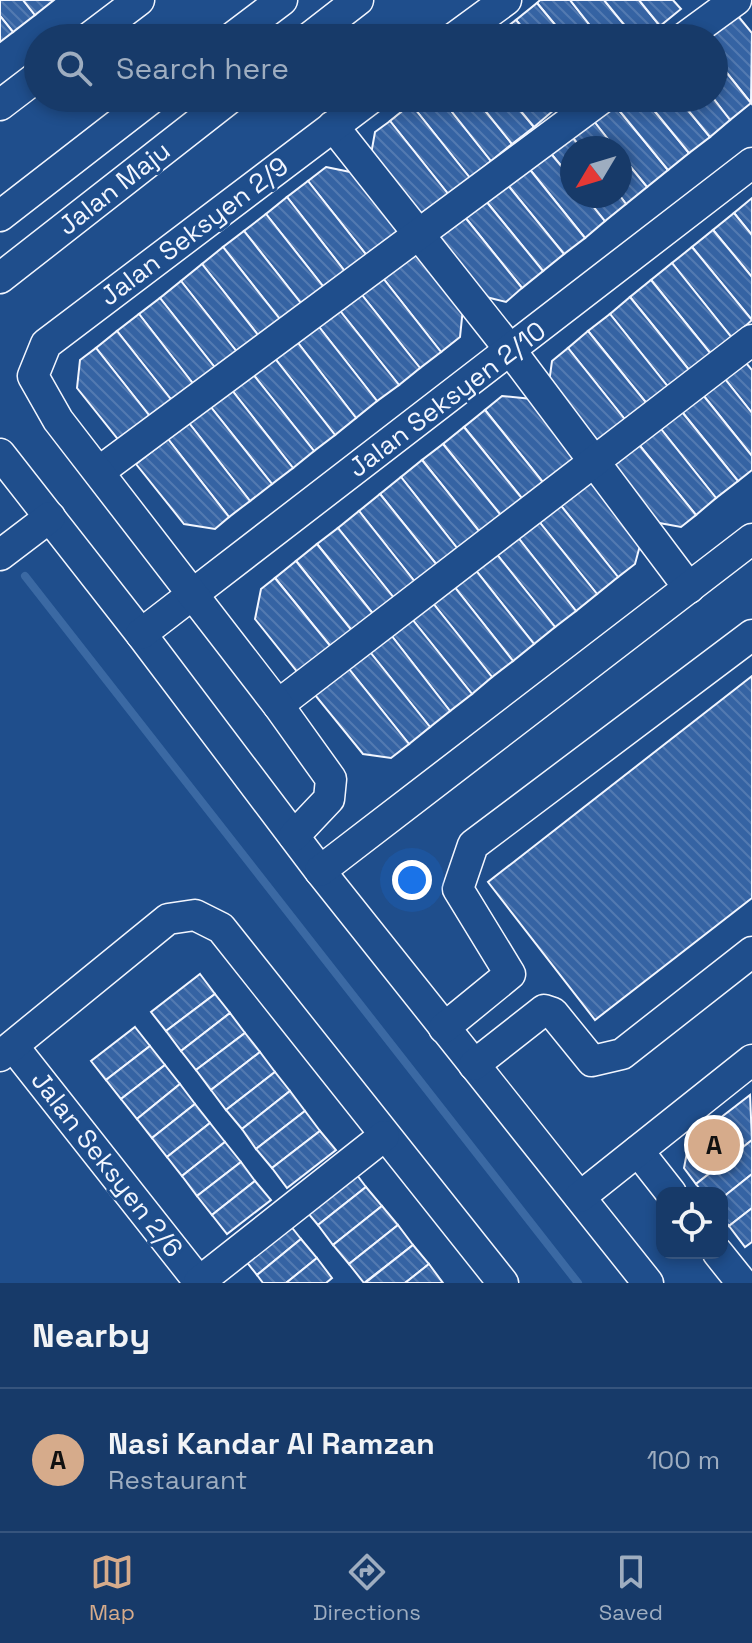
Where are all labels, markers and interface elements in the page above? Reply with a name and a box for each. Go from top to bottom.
search box [24,24,728,112]
icon: search [52,46,96,90]
text: Search here [116,49,289,88]
street label: Jalan Maju [51,134,177,242]
north arrow [560,136,632,208]
street label: Jalan Seksyen 2/9 [93,149,295,313]
street label: Jalan Seksyen 2/10 [341,313,553,485]
your location [392,860,432,900]
street label: Jalan Seksyen 2/6 [24,1064,190,1264]
pin: A [688,1115,740,1175]
map controls [656,1187,728,1259]
button: locate [656,1187,728,1259]
text: Nearby [32,1314,150,1357]
text: Nasi Kandar Al Ramzan [108,1424,435,1463]
text: A [50,1443,66,1477]
text: 100 m [647,1443,720,1477]
text: Restaurant [108,1463,247,1497]
tab: Map [89,1550,135,1626]
tab: Directions [313,1550,421,1626]
tab: Saved [599,1550,663,1626]

